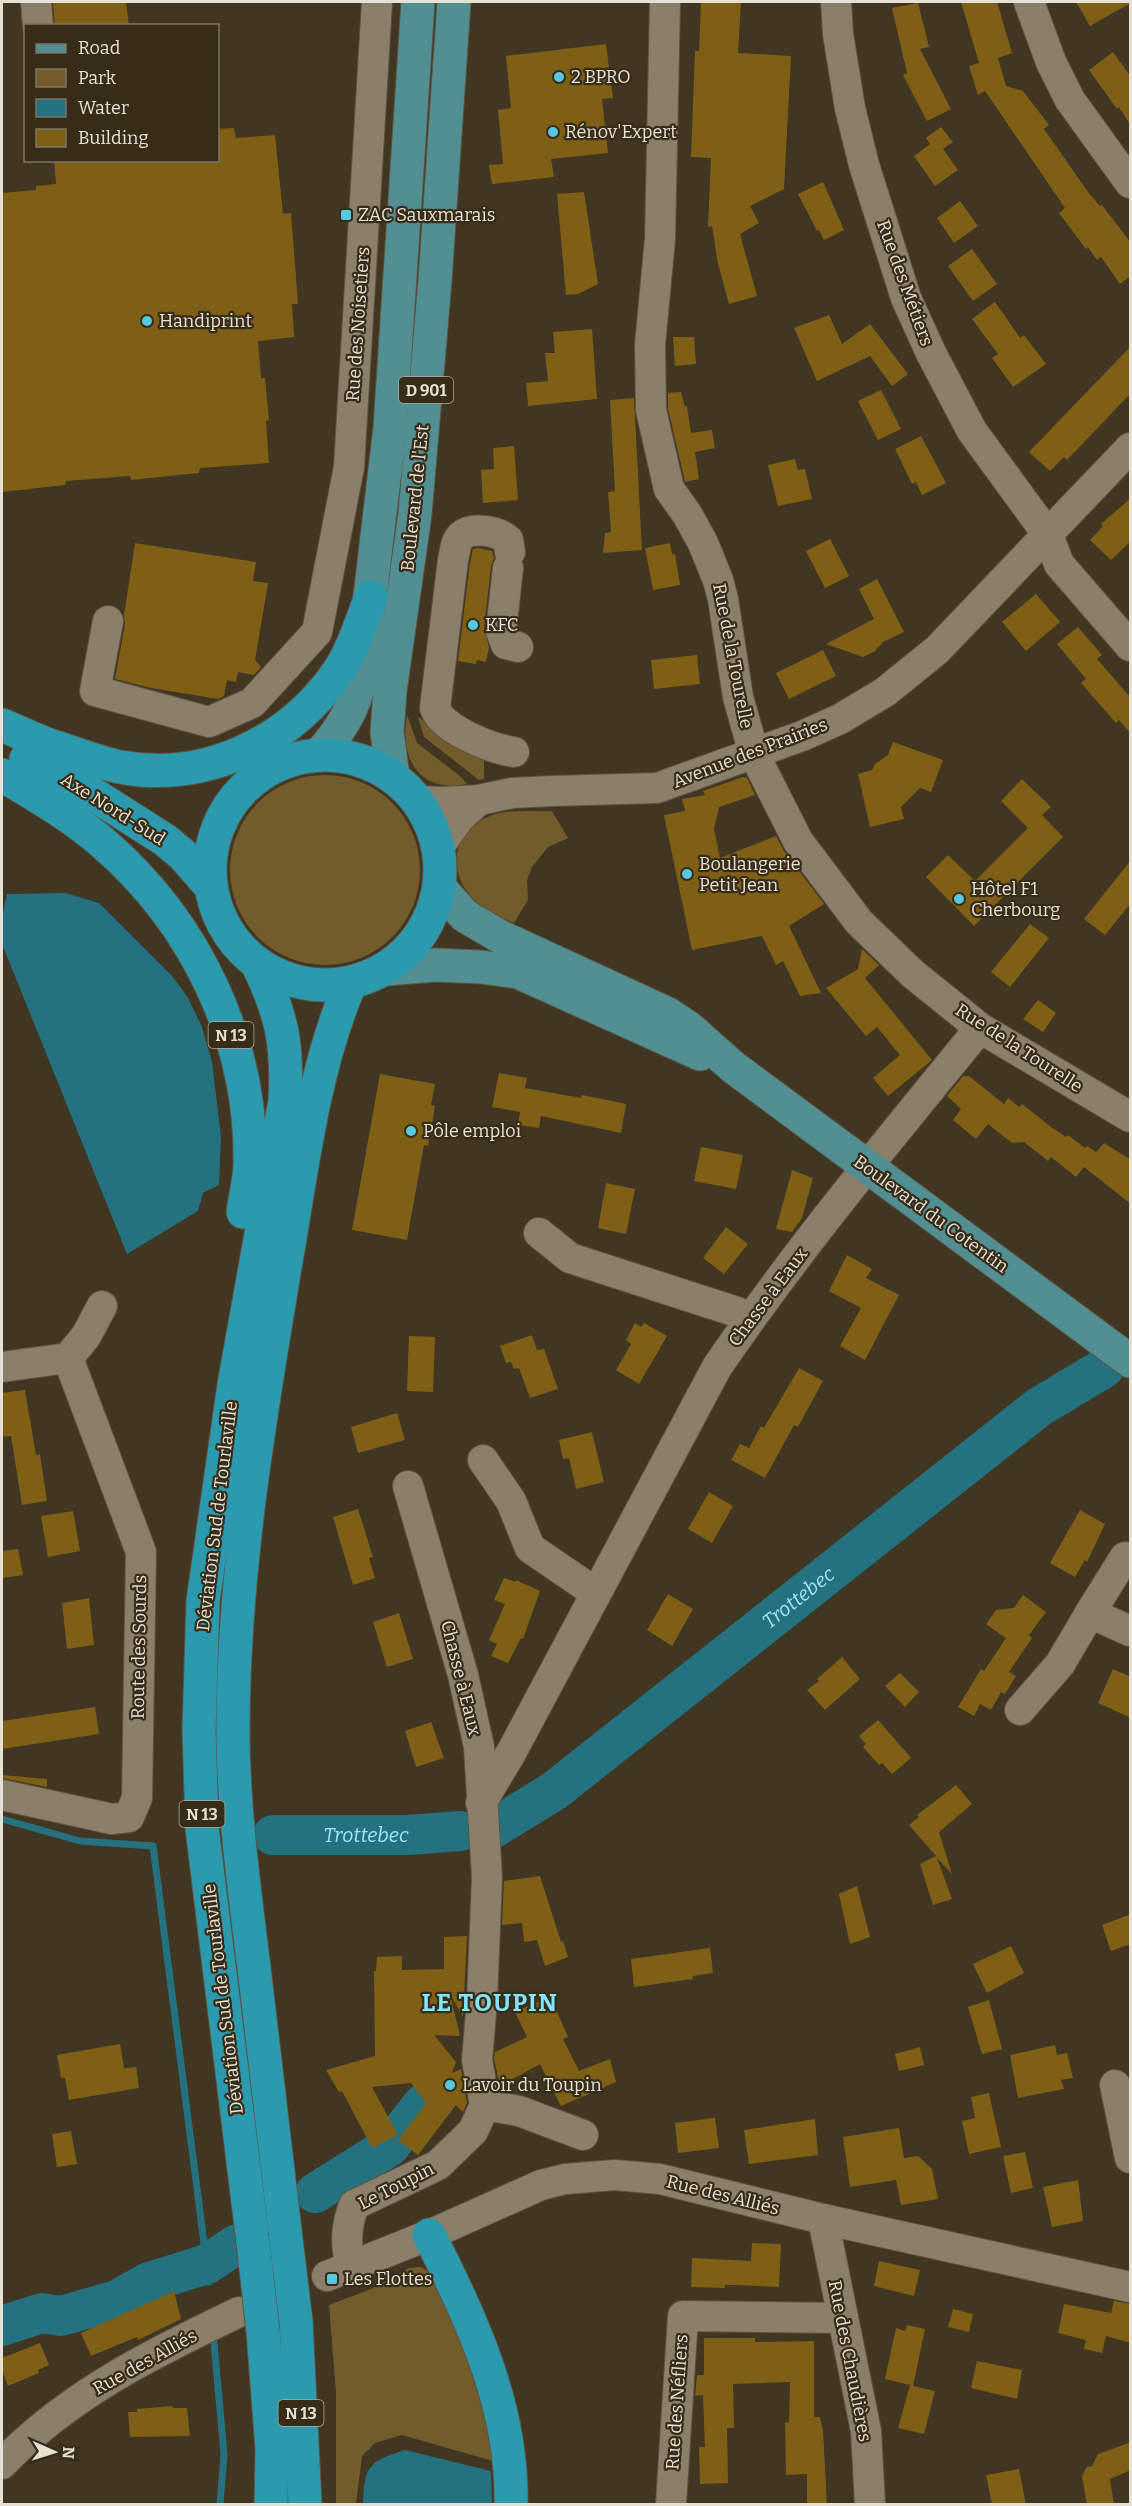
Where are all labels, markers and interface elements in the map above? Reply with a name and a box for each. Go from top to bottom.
legend [24,24,219,162]
text: Road [78,37,121,59]
place label: 2 BPRO [571,66,631,88]
text: Park [78,67,117,89]
marker: 2 BPRO [552,70,566,84]
text: Water [78,97,129,119]
place label: Rénov'Expert [565,121,677,143]
marker: Rénov'Expert [546,125,560,139]
text: Building [78,127,149,149]
place label: ZAC Sauxmarais [358,204,495,226]
marker: ZAC Sauxmarais [339,208,353,222]
street label: Rue des Métiers [872,217,938,349]
street label: Rue des Noisetiers [342,246,374,402]
place label: Handiprint [159,310,253,332]
marker: Handiprint [140,314,154,328]
road number: D 901 [399,377,453,403]
street label: Boulevard de l'Est [396,423,434,572]
street label: Rue de la Tourelle [708,582,758,730]
place label: KFC [485,614,518,636]
marker: KFC [466,618,480,632]
street label: Avenue des Prairies [669,713,831,793]
street label: Axe Nord-Sud [57,768,169,850]
place label: Boulangerie Petit Jean [699,853,801,896]
marker: Boulangerie Petit Jean [680,867,694,881]
place label: Hôtel F1 Cherbourg [971,878,1060,921]
marker: Hôtel F1 Cherbourg [952,892,966,906]
street label: Rue de la Tourelle [951,999,1087,1097]
road number: N 13 [208,1022,254,1048]
place label: Pôle emploi [423,1120,521,1142]
marker: Pôle emploi [404,1124,418,1138]
street label: Boulevard du Cotentin [849,1150,1013,1278]
street label: Chasse à Eaux [724,1243,812,1351]
street label: Déviation Sud de Tourlaville [192,1400,242,1632]
water label: Trottebec [757,1562,839,1633]
street label: Route des Sourds [127,1575,151,1719]
street label: Chasse à Eaux [436,1618,486,1738]
road number: N 13 [180,1801,224,1827]
water label: Trottebec [323,1823,409,1847]
street label: Déviation Sud de Tourlaville [198,1883,248,2115]
district label: LE TOUPIN [422,1989,558,2017]
place label: Lavoir du Toupin [462,2074,602,2096]
marker: Lavoir du Toupin [443,2078,457,2092]
street label: Le Toupin [355,2157,438,2214]
street label: Rue des Alliés [664,2170,782,2220]
place label: Les Flottes [344,2268,432,2290]
marker: Les Flottes [325,2272,339,2286]
street label: Rue des Chaudières [824,2278,876,2444]
street label: Rue des Alliés [89,2324,201,2400]
street label: Rue des Néfliers [661,2333,693,2471]
road number: N 13 [278,2400,324,2426]
north arrow [24,2422,84,2482]
text: N [59,2446,78,2459]

